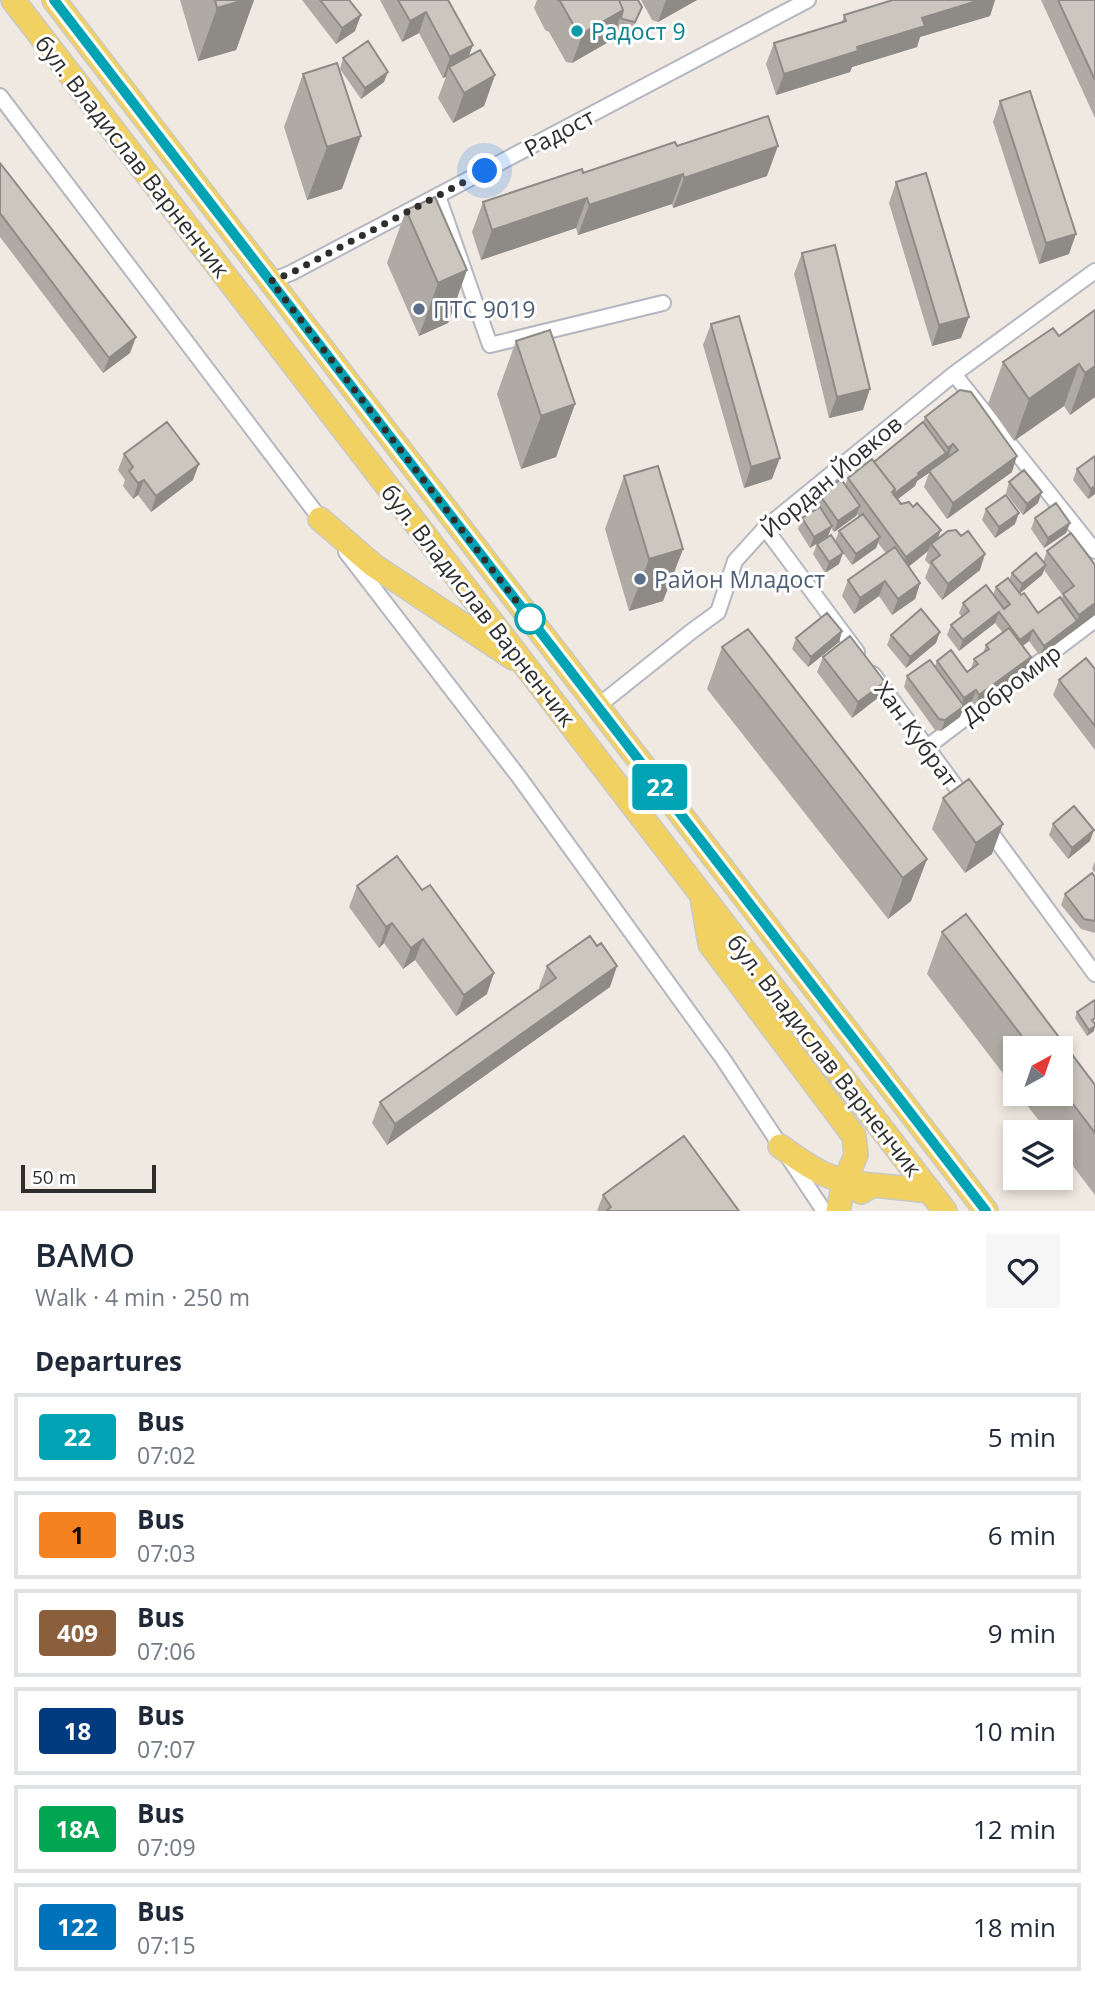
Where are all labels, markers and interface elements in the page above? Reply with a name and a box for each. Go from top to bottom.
place label: Радост 9 [591,15,686,47]
marker: Радост 9 [569,23,585,39]
street label: бул. Владислав Варненчик [28,28,238,284]
street label: Радост [518,100,600,164]
your location [467,153,502,188]
place label: ПТС 9019 [433,293,535,325]
marker: ПТС 9019 [411,301,427,317]
street label: Йордан Йовков [754,407,908,545]
street label: бул. Владислав Варненчик [374,477,584,733]
place label: Район Младост [654,563,825,595]
marker: Район Младост [632,571,648,587]
unlabelled marker [515,604,545,634]
street label: Добромир [955,636,1067,732]
street label: Хан Кубрат [868,675,966,793]
line badge: 22 [628,764,692,810]
text: 22 [646,770,674,803]
street label: бул. Владислав Варненчик [720,927,930,1183]
north arrow [1003,1036,1073,1106]
map controls [1003,1036,1073,1190]
button: layers [1003,1120,1073,1190]
scale bar [21,1162,156,1194]
text: 50 m [32,1164,76,1190]
text: ВАМО [35,1232,135,1277]
button: heart [986,1234,1060,1308]
text: Walk · 4 min · 250 m [35,1281,250,1313]
text: Departures [35,1343,182,1379]
text: Bus [137,1403,184,1439]
text: 5 min [988,1419,1056,1455]
text: 22 [64,1420,91,1453]
text: 07:02 [137,1439,196,1471]
text: Bus [137,1501,184,1537]
text: 6 min [988,1517,1056,1553]
text: 1 [71,1518,84,1551]
text: 07:03 [137,1537,196,1569]
text: Bus [137,1599,184,1635]
text: 9 min [988,1615,1056,1651]
text: 409 [57,1616,98,1649]
text: 07:06 [137,1635,196,1667]
text: Bus [137,1697,184,1733]
text: 10 min [973,1713,1056,1749]
text: 18 [64,1714,91,1747]
text: 07:07 [137,1733,196,1765]
text: Bus [137,1795,184,1831]
text: 12 min [973,1811,1056,1847]
text: 18А [55,1812,100,1845]
text: 07:09 [137,1831,196,1863]
text: Bus [137,1893,184,1929]
text: 18 min [973,1909,1056,1945]
text: 122 [57,1910,98,1943]
text: 07:15 [137,1929,196,1961]

